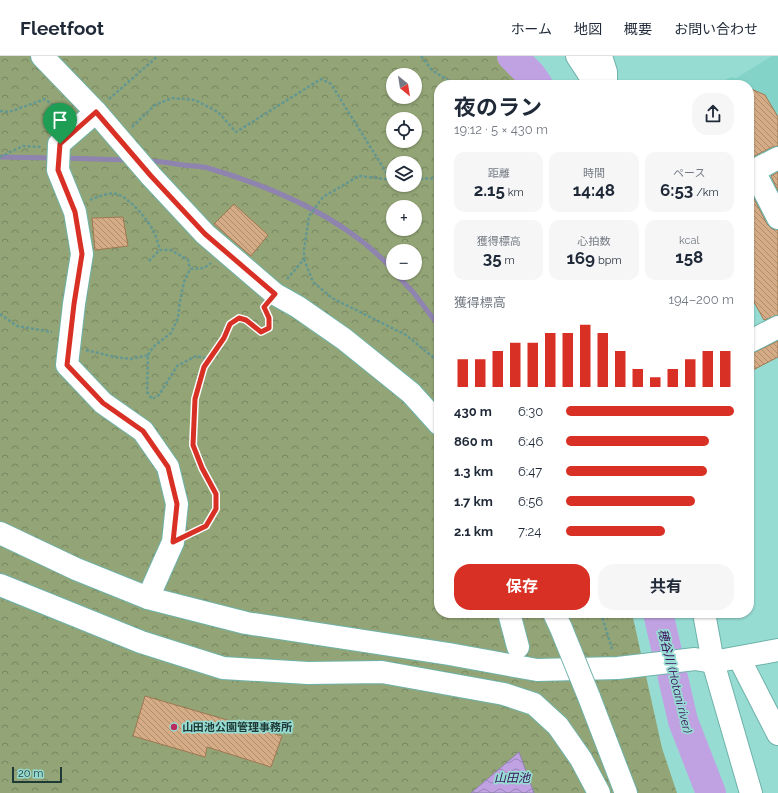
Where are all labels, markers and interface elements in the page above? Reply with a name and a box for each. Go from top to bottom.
text: Fleetfoot [20,17,104,39]
text: ホーム [510,21,552,37]
text: 地図 [574,21,602,37]
text: 概要 [624,21,652,37]
text: お問い合わせ [674,21,758,37]
north arrow [386,68,422,104]
map controls [386,68,422,280]
button: share [692,93,734,135]
text: 夜のラン [454,94,542,120]
pin [43,103,77,144]
icon: arrive [49,109,71,131]
button: locate [386,112,422,148]
text: 19:12 · 5 × 430 m [454,122,548,137]
button: layers [386,156,422,192]
text: 距離 [488,167,510,180]
text: 時間 [583,167,605,180]
text: ペース [673,167,706,180]
text: 2.15 [474,180,505,200]
text: 14:48 [573,180,615,200]
text: 6:53 [660,180,693,200]
text: km [505,186,524,199]
text: /km [693,186,719,199]
button: + [386,200,422,236]
text: kcal [679,234,700,247]
text: 獲得標高 [477,235,521,248]
text: 心拍数 [577,235,610,248]
button: − [386,244,422,280]
text: 158 [675,247,703,267]
text: 35 [483,248,502,268]
text: 169 [566,248,595,268]
text: m [502,254,515,267]
text: bpm [595,254,622,267]
text: 194–200 m [668,292,734,307]
text: 獲得標高 [454,295,506,310]
text: 430 m [454,404,492,419]
text: 6:30 [518,404,543,419]
text: 860 m [454,434,493,449]
text: 6:46 [518,434,543,449]
text: 1.3 km [454,464,493,479]
text: 6:47 [518,464,542,479]
text: 1.7 km [454,494,493,509]
text: 6:56 [518,494,543,509]
text: 2.1 km [454,524,493,539]
text: 7:24 [518,524,541,539]
button: 保存 [454,564,590,610]
button: 共有 [598,564,734,610]
water label: 穂谷川 (Hotani river) [655,628,695,734]
place label: 山田池公園管理事務所 [182,721,292,734]
marker: 山田池公園管理事務所 [169,722,179,732]
scale bar [12,765,62,784]
text: 20 m [18,767,43,780]
water label: 山田池 [494,771,531,785]

